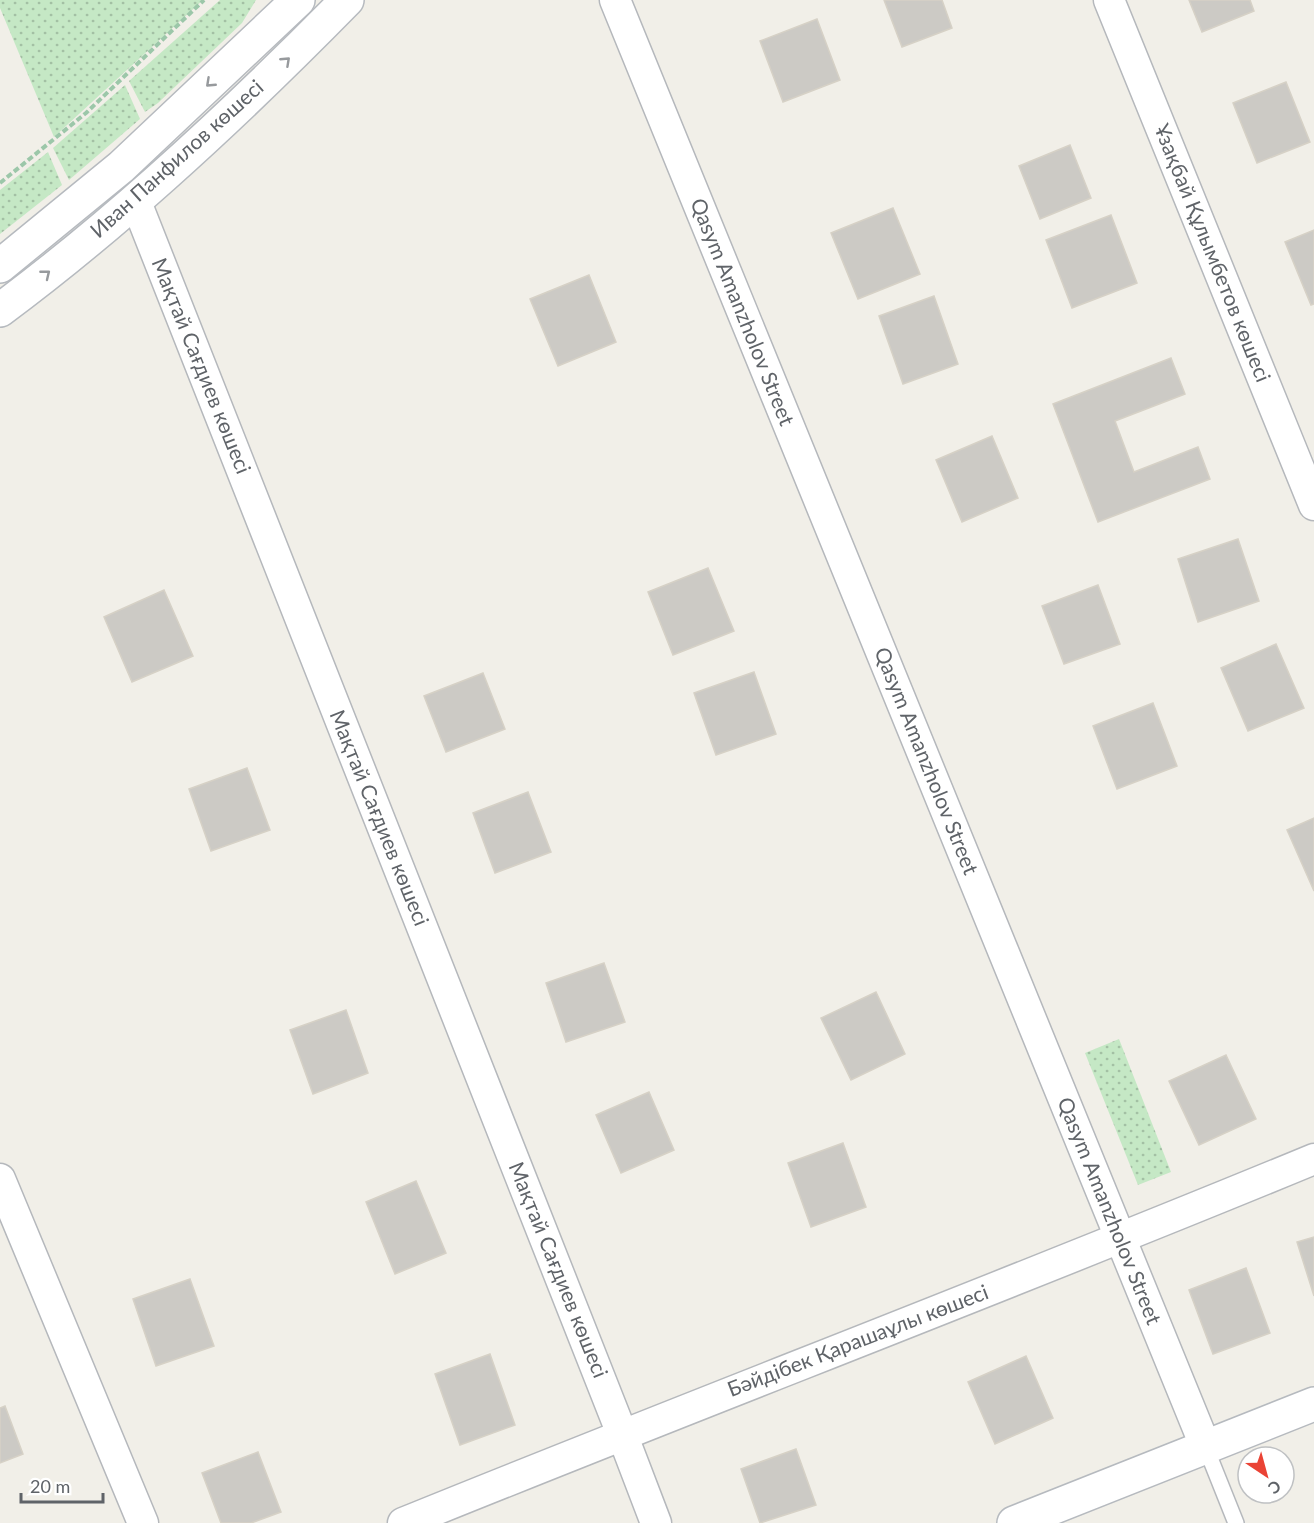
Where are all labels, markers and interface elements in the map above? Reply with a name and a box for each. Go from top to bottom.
one-way arrow [279,57,289,68]
street label: Иван Панфилов көшесі [84,74,268,242]
one-way arrow [206,76,217,87]
street label: Ұзақбай Құлымбетов көшесі [1150,120,1277,385]
street label: Qasym Amanzholov Street [686,194,801,429]
street label: Мақтай Сағдиев көшесі [148,254,257,477]
one-way arrow [39,271,50,282]
street label: Qasym Amanzholov Street [870,643,985,878]
street label: Мақтай Сағдиев көшесі [326,706,435,929]
street label: Qasym Amanzholov Street [1053,1093,1168,1328]
street label: Мақтай Сағдиев көшесі [505,1158,614,1381]
street label: Бәйдібек Қарашаұлы көшесі [724,1278,991,1401]
north arrow [1236,1445,1296,1505]
scale bar [21,1466,104,1504]
text: 20 m [30,1475,70,1497]
text: С [1265,1477,1285,1499]

